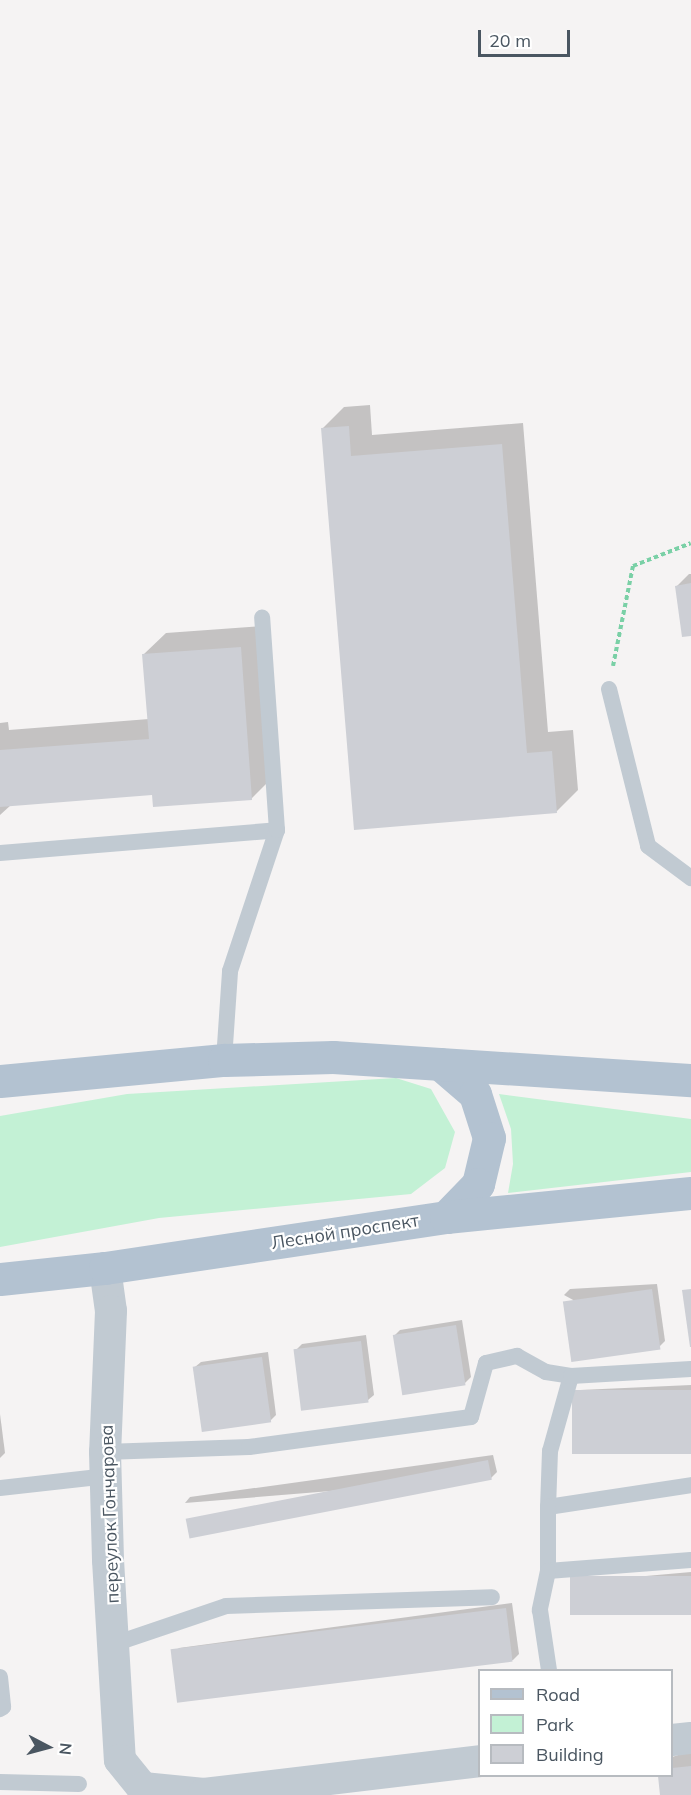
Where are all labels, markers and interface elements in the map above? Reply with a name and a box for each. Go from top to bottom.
scale bar [481,18,572,56]
text: 20 m [489,29,531,52]
street label: Лесной проспект [270,1210,420,1254]
street label: переулок Гончарова [96,1424,124,1604]
legend [478,1669,673,1777]
text: Road [536,1683,580,1706]
text: Park [536,1713,574,1736]
north arrow [18,1717,78,1777]
text: N [55,1742,76,1756]
text: Building [536,1743,604,1766]

